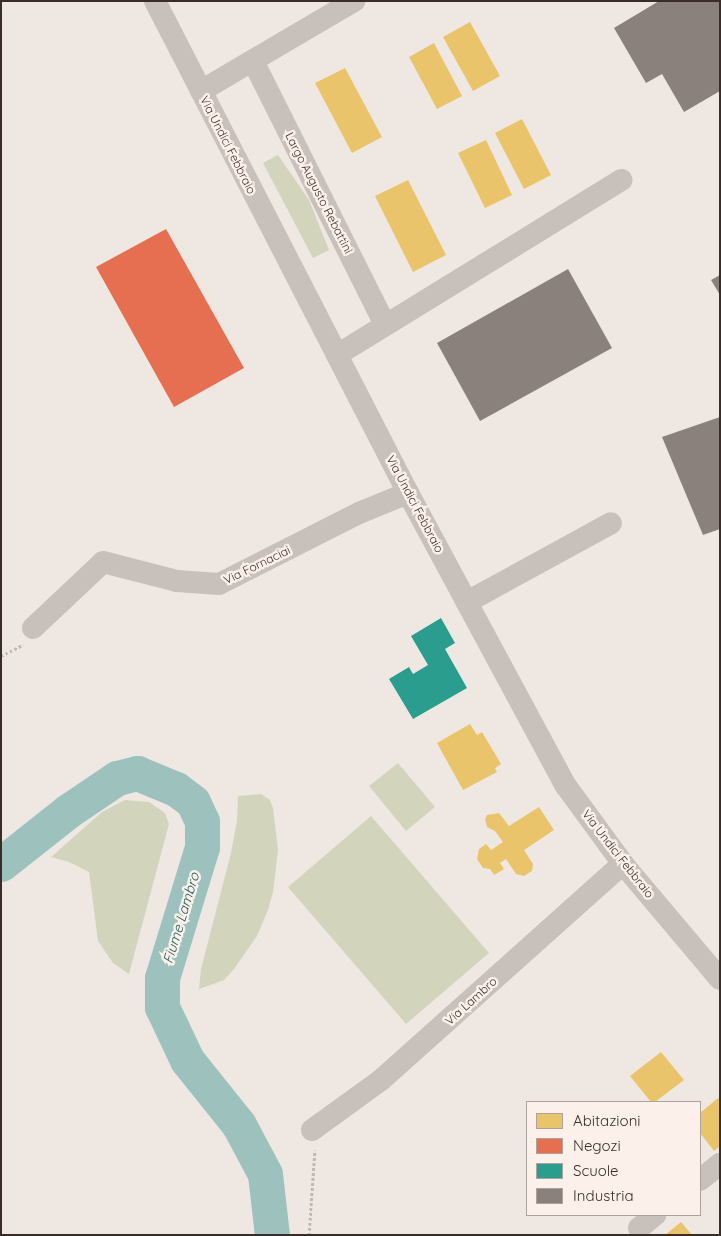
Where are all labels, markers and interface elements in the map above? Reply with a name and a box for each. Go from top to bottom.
street label: Via Undici Febbraio [197,94,259,196]
street label: Largo Augusto Rebattini [282,130,356,256]
street label: Via Undici Febbraio [383,453,447,555]
street label: Via Fornaciai [221,543,293,587]
street label: Via Undici Febbraio [579,807,657,901]
water label: Fiume Lambro [159,871,203,965]
street label: Via Lambro [442,974,500,1028]
legend [526,1101,701,1216]
text: Abitazioni [573,1111,641,1130]
text: Negozi [573,1136,621,1155]
text: Scuole [573,1161,619,1180]
text: Industria [573,1186,633,1205]

